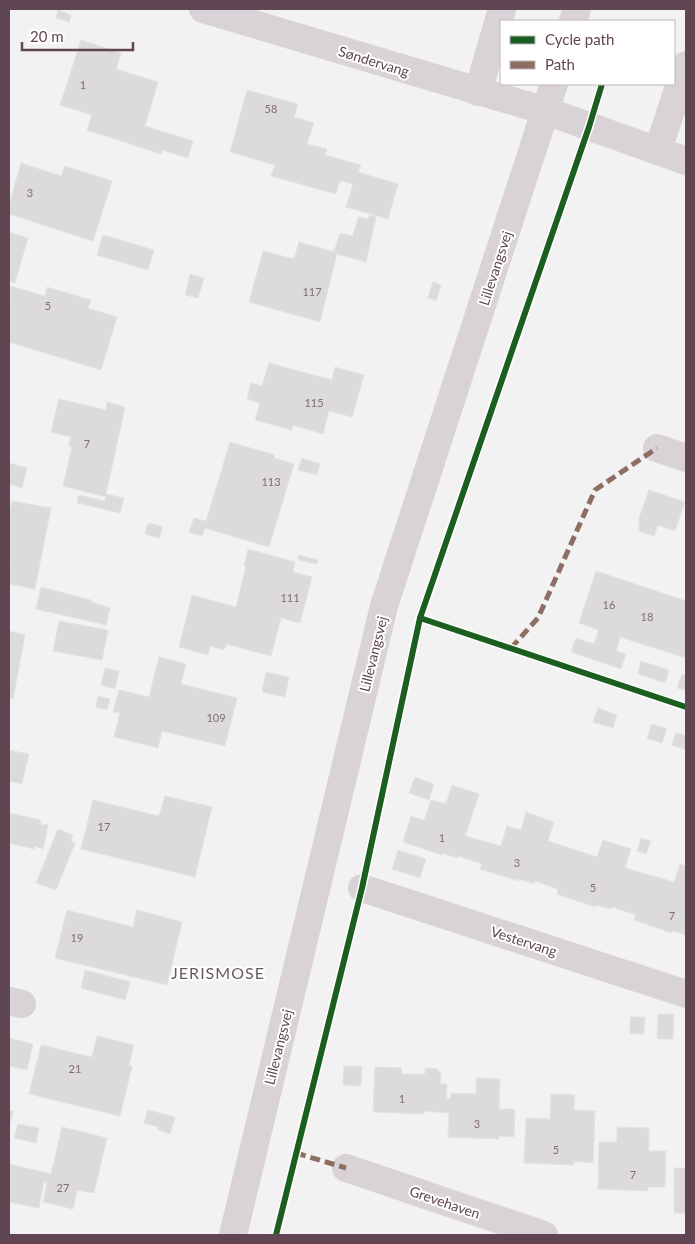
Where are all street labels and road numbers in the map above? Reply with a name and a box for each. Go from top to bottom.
street label: Søndervang [337,42,411,80]
street label: Lillevangsvej [475,229,515,307]
street label: Lillevangsvej [355,614,391,694]
street label: Vestervang [489,922,559,960]
street label: Lillevangsvej [260,1007,296,1087]
street label: Grevehaven [408,1182,482,1222]

